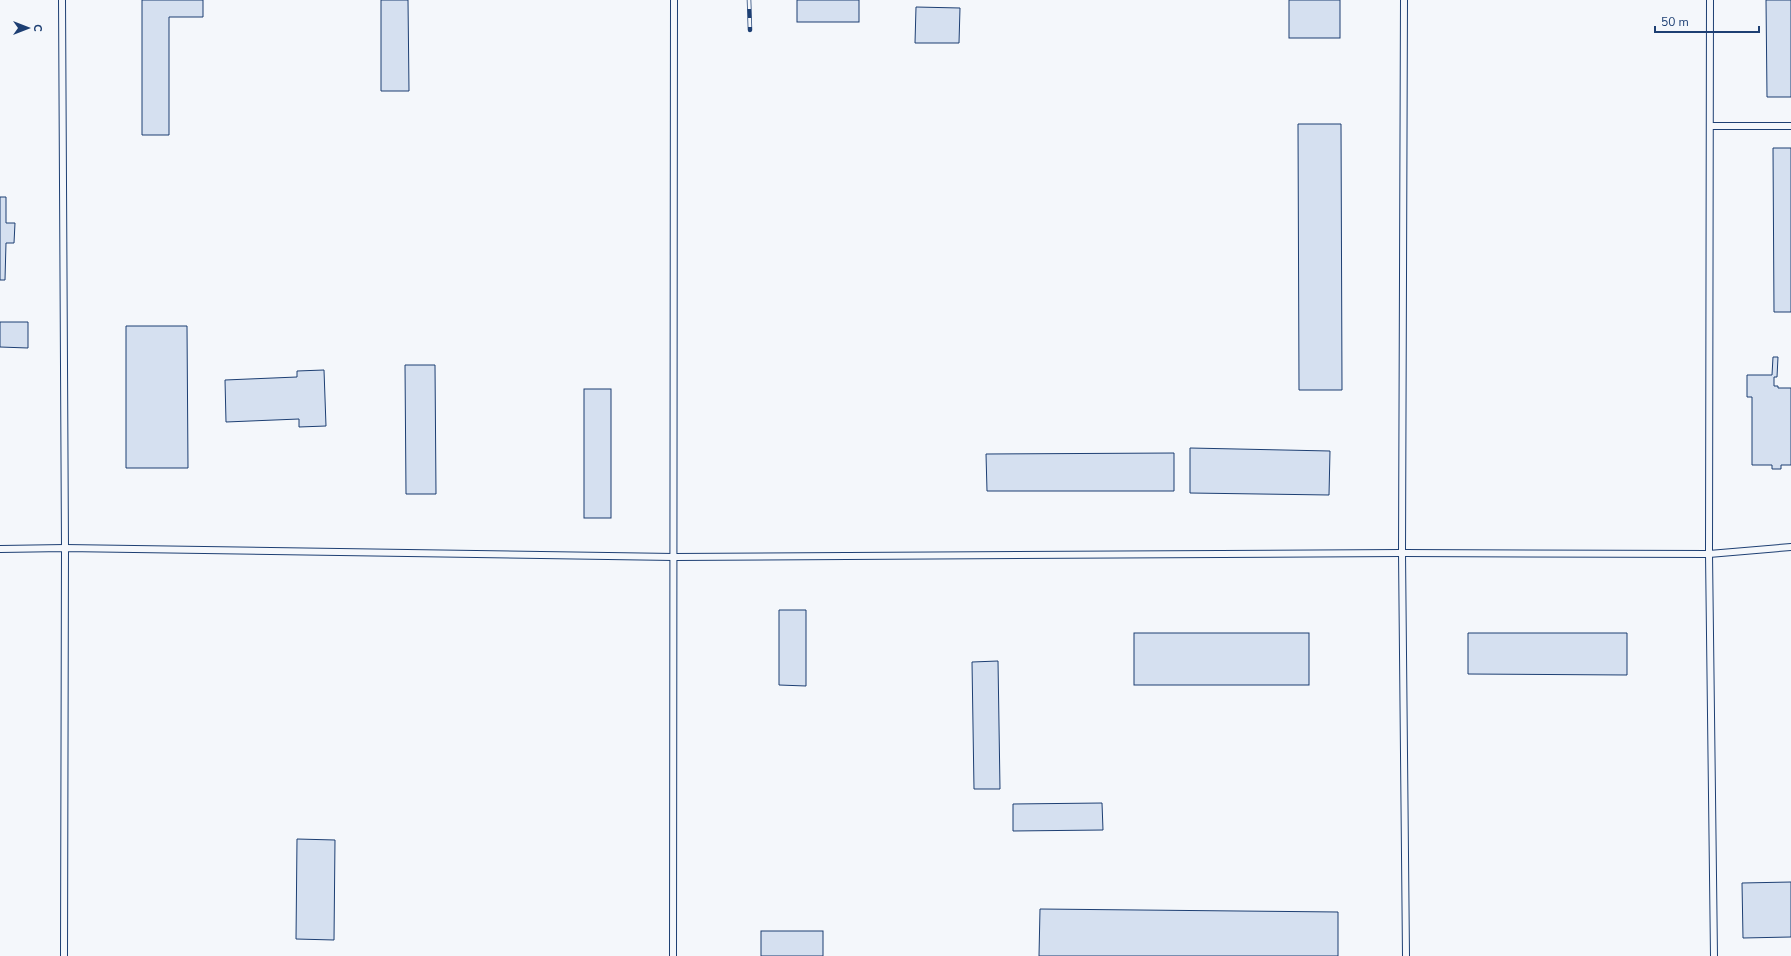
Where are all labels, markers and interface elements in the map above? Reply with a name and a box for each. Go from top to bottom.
north arrow [8,8,48,48]
scale bar [1655,8,1759,34]
text: 50 m [1661,14,1689,30]
text: С [30,24,45,32]

